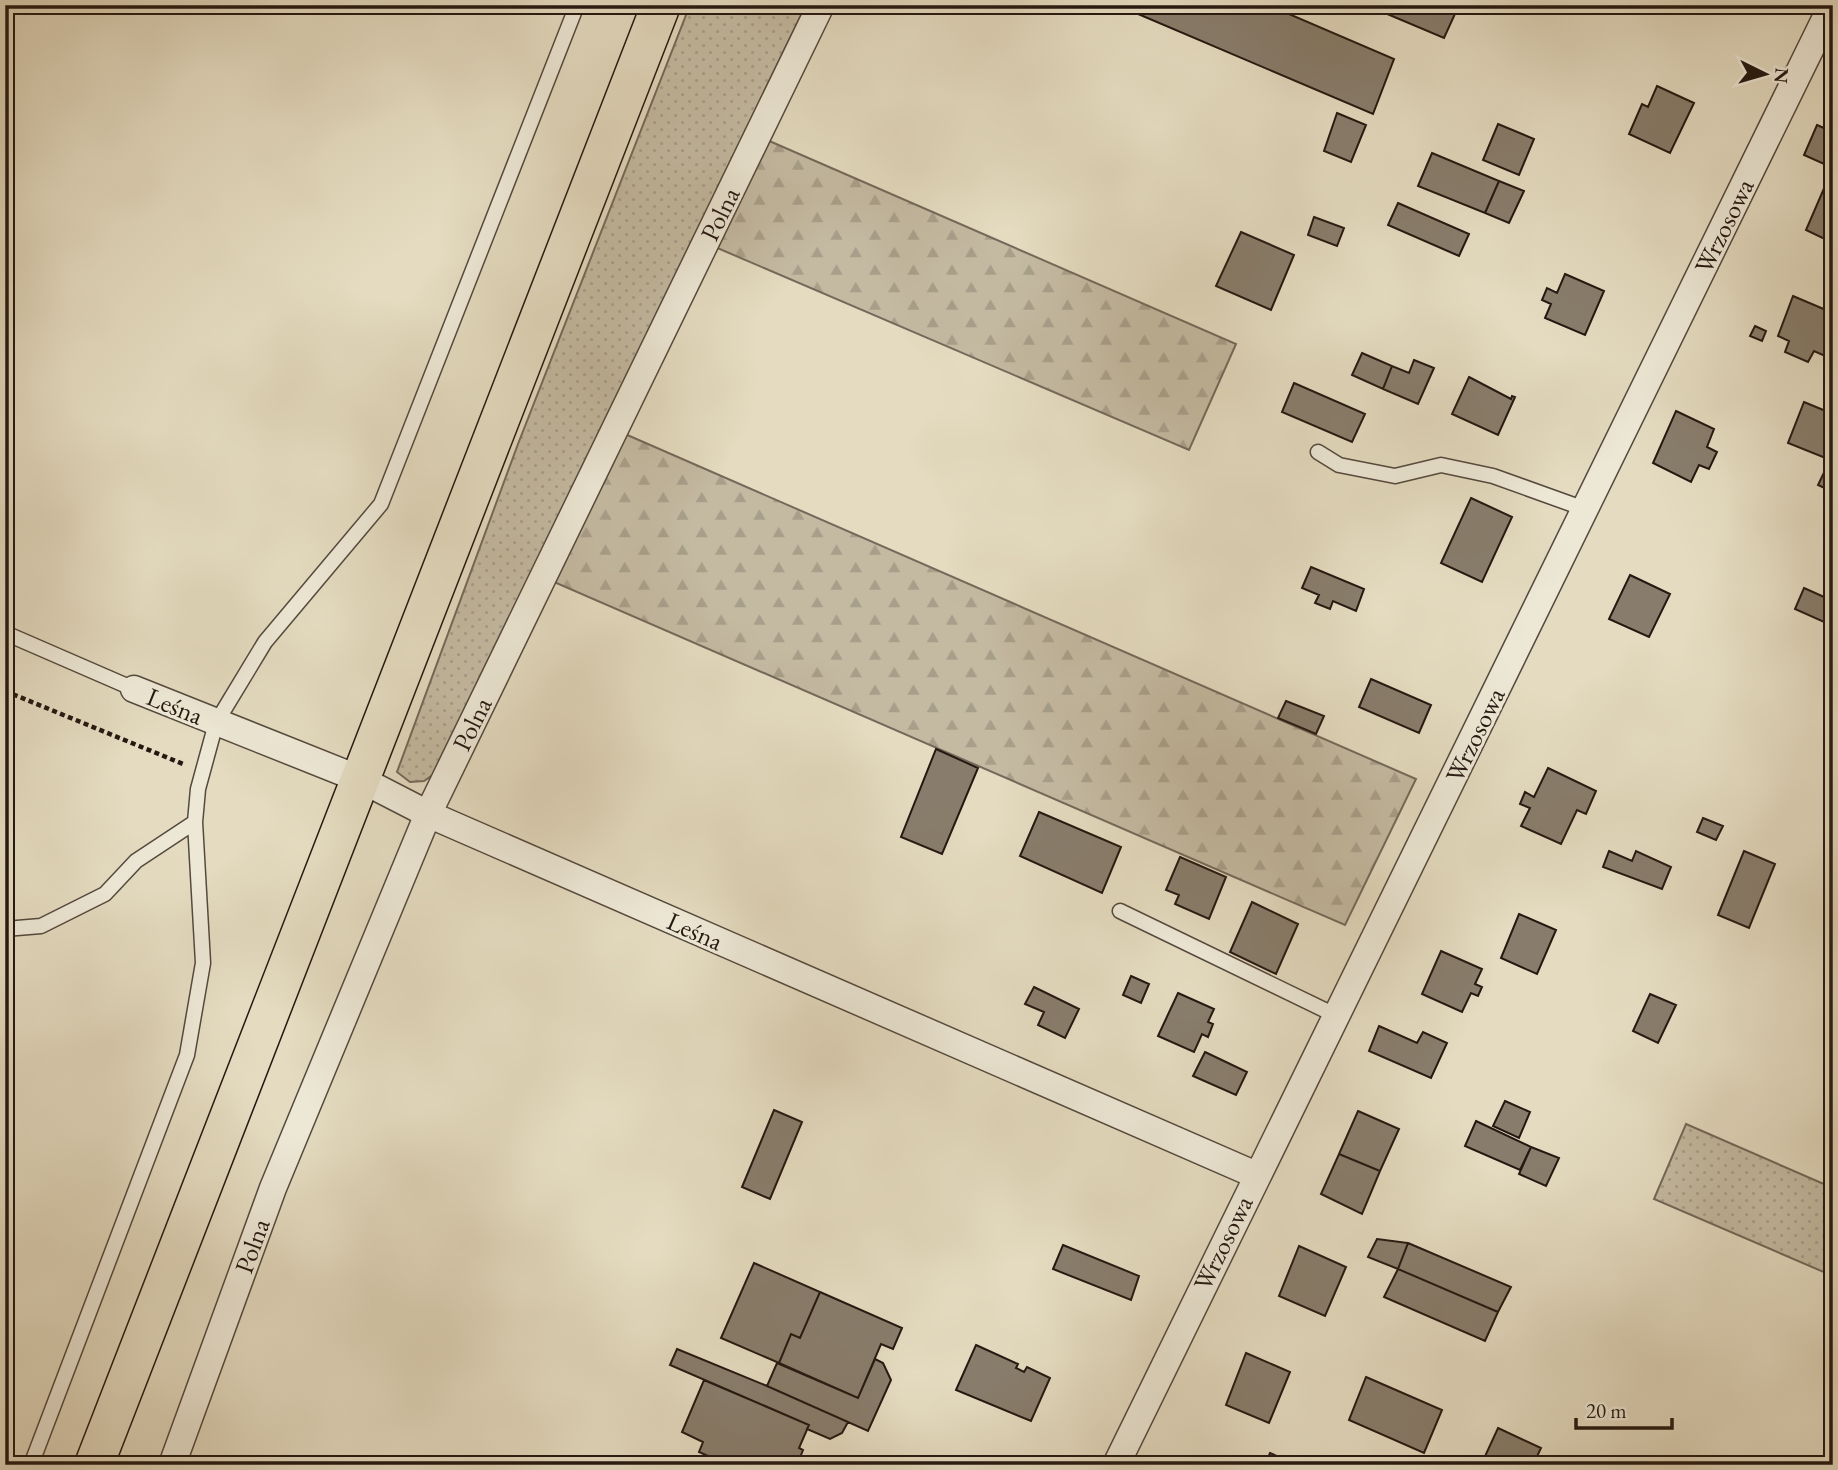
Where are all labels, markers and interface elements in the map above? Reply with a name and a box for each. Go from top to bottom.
north arrow [1730,38,1800,108]
text: N [1768,67,1795,85]
street label: Wrzosowa [1686,172,1762,279]
street label: Polna [692,181,748,247]
street label: Leśna [142,679,209,733]
street label: Wrzosowa [1437,681,1513,788]
street label: Polna [444,691,500,757]
street label: Leśna [662,904,729,959]
street label: Wrzosowa [1185,1189,1261,1296]
street label: Polna [226,1213,278,1278]
scale bar [1576,1386,1672,1430]
text: 20 m [1586,1397,1627,1424]

